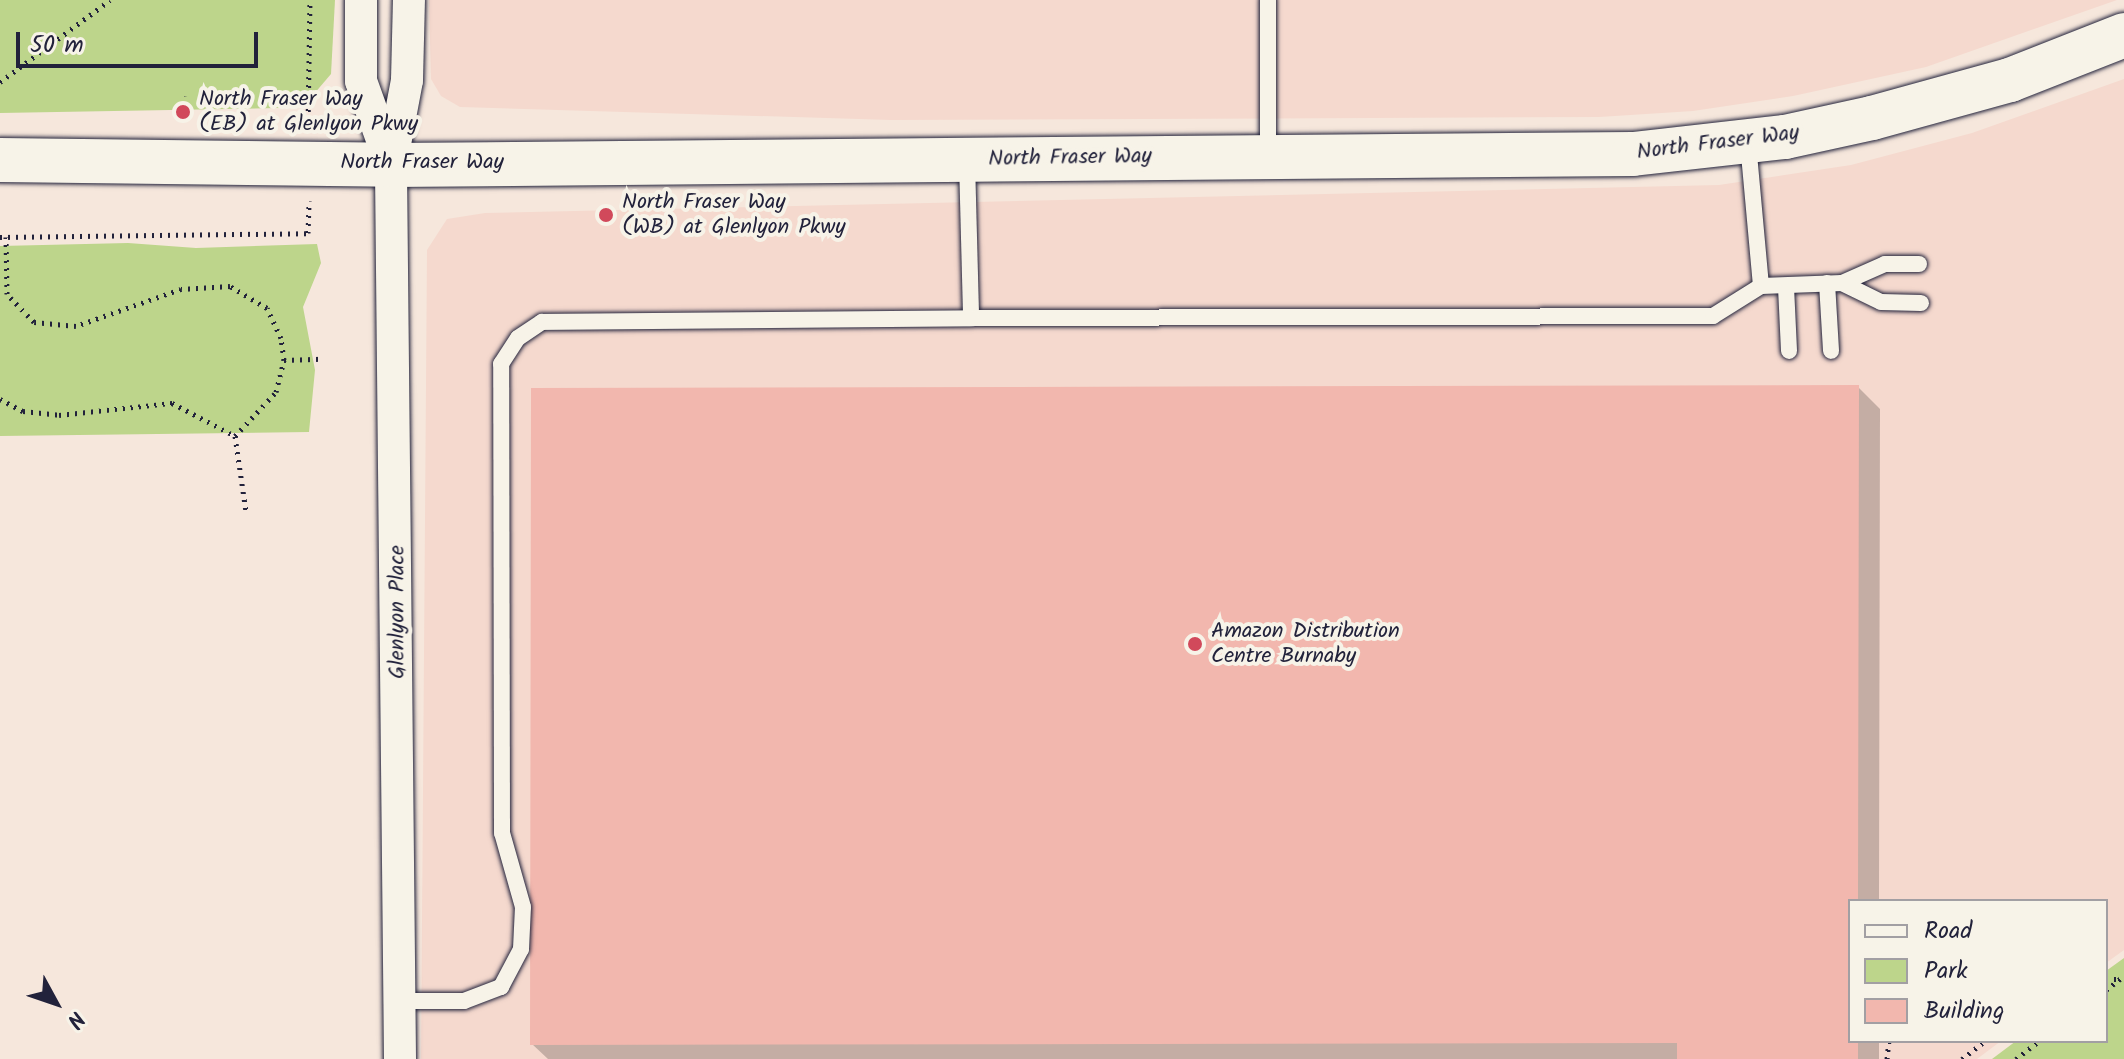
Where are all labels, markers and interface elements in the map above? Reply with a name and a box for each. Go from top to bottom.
scale bar [20,16,262,66]
text: 50 m [30,26,84,65]
place label: North Fraser Way (EB) at Glenlyon Pkwy [199,86,418,138]
marker: North Fraser Way (EB) at Glenlyon Pkwy [174,103,192,121]
street label: North Fraser Way [1635,120,1801,166]
street label: North Fraser Way [988,143,1152,173]
street label: North Fraser Way [340,150,504,176]
place label: North Fraser Way (WB) at Glenlyon Pkwy [622,189,846,240]
marker: North Fraser Way (WB) at Glenlyon Pkwy [597,206,615,224]
street label: Glenlyon Place [385,545,411,679]
place label: Amazon Distribution Centre Burnaby [1211,618,1400,670]
marker: Amazon Distribution Centre Burnaby [1186,635,1204,653]
legend [1848,899,2108,1043]
text: Road [1924,912,1972,951]
text: Park [1924,952,1968,991]
north arrow [16,963,96,1043]
text: Building [1924,992,2004,1031]
text: N [57,1002,93,1035]

